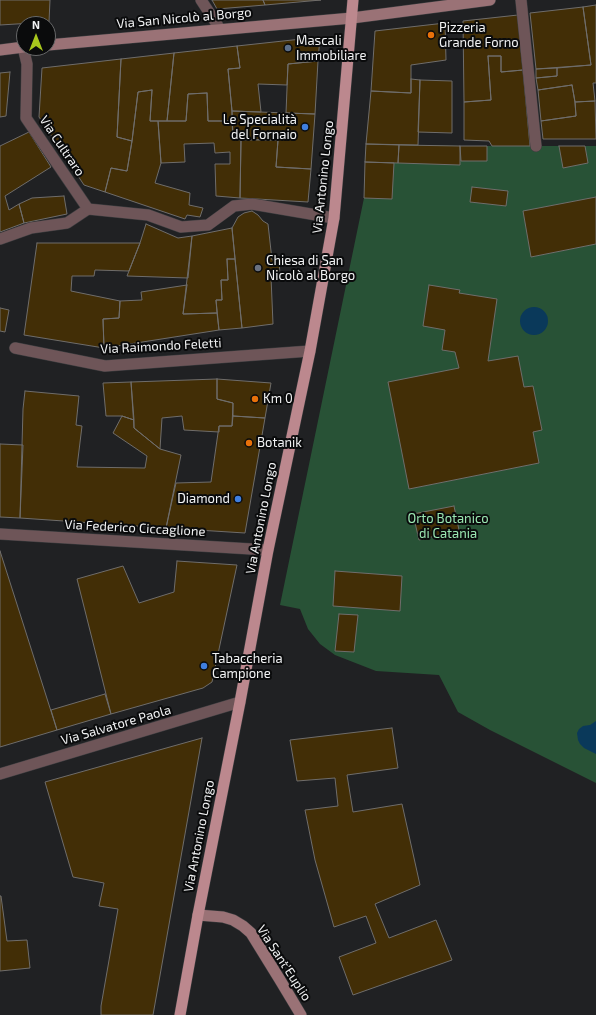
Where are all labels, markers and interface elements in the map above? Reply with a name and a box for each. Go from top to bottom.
street label: Via San Nicolò al Borgo [116,4,252,32]
north arrow [16,16,56,56]
text: N [32,18,40,31]
place label: Pizzeria Grande Forno [439,20,519,51]
marker: Pizzeria Grande Forno [426,30,436,40]
place label: Mascali Immobiliare [296,33,366,64]
marker: Mascali Immobiliare [283,43,293,53]
place label: Le Specialità del Fornaio [223,112,297,143]
street label: Via Cultraro [36,113,88,179]
street label: Via Antonino Longo [309,120,337,234]
marker: Le Specialità del Fornaio [300,122,310,132]
place label: Chiesa di San Nicolò al Borgo [266,253,355,284]
marker: Chiesa di San Nicolò al Borgo [253,263,263,273]
street label: Via Raimondo Feletti [100,335,222,357]
place label: Km 0 [263,391,293,407]
marker: Km 0 [250,394,260,404]
place label: Botanik [257,435,302,451]
marker: Botanik [244,438,254,448]
street label: Via Antonino Longo [242,461,280,575]
place label: Diamond [177,491,230,507]
marker: Diamond [233,494,243,504]
park label: Orto Botanico di Catania [407,511,489,542]
street label: Via Federico Ciccaglione [64,517,206,539]
place label: Tabaccheria Campione [212,651,283,682]
marker: Tabaccheria Campione [199,661,209,671]
street label: Via Salvatore Paola [59,702,173,748]
street label: Via Antonino Longo [180,779,218,893]
street label: Via Sant'Euplio [254,922,314,1004]

